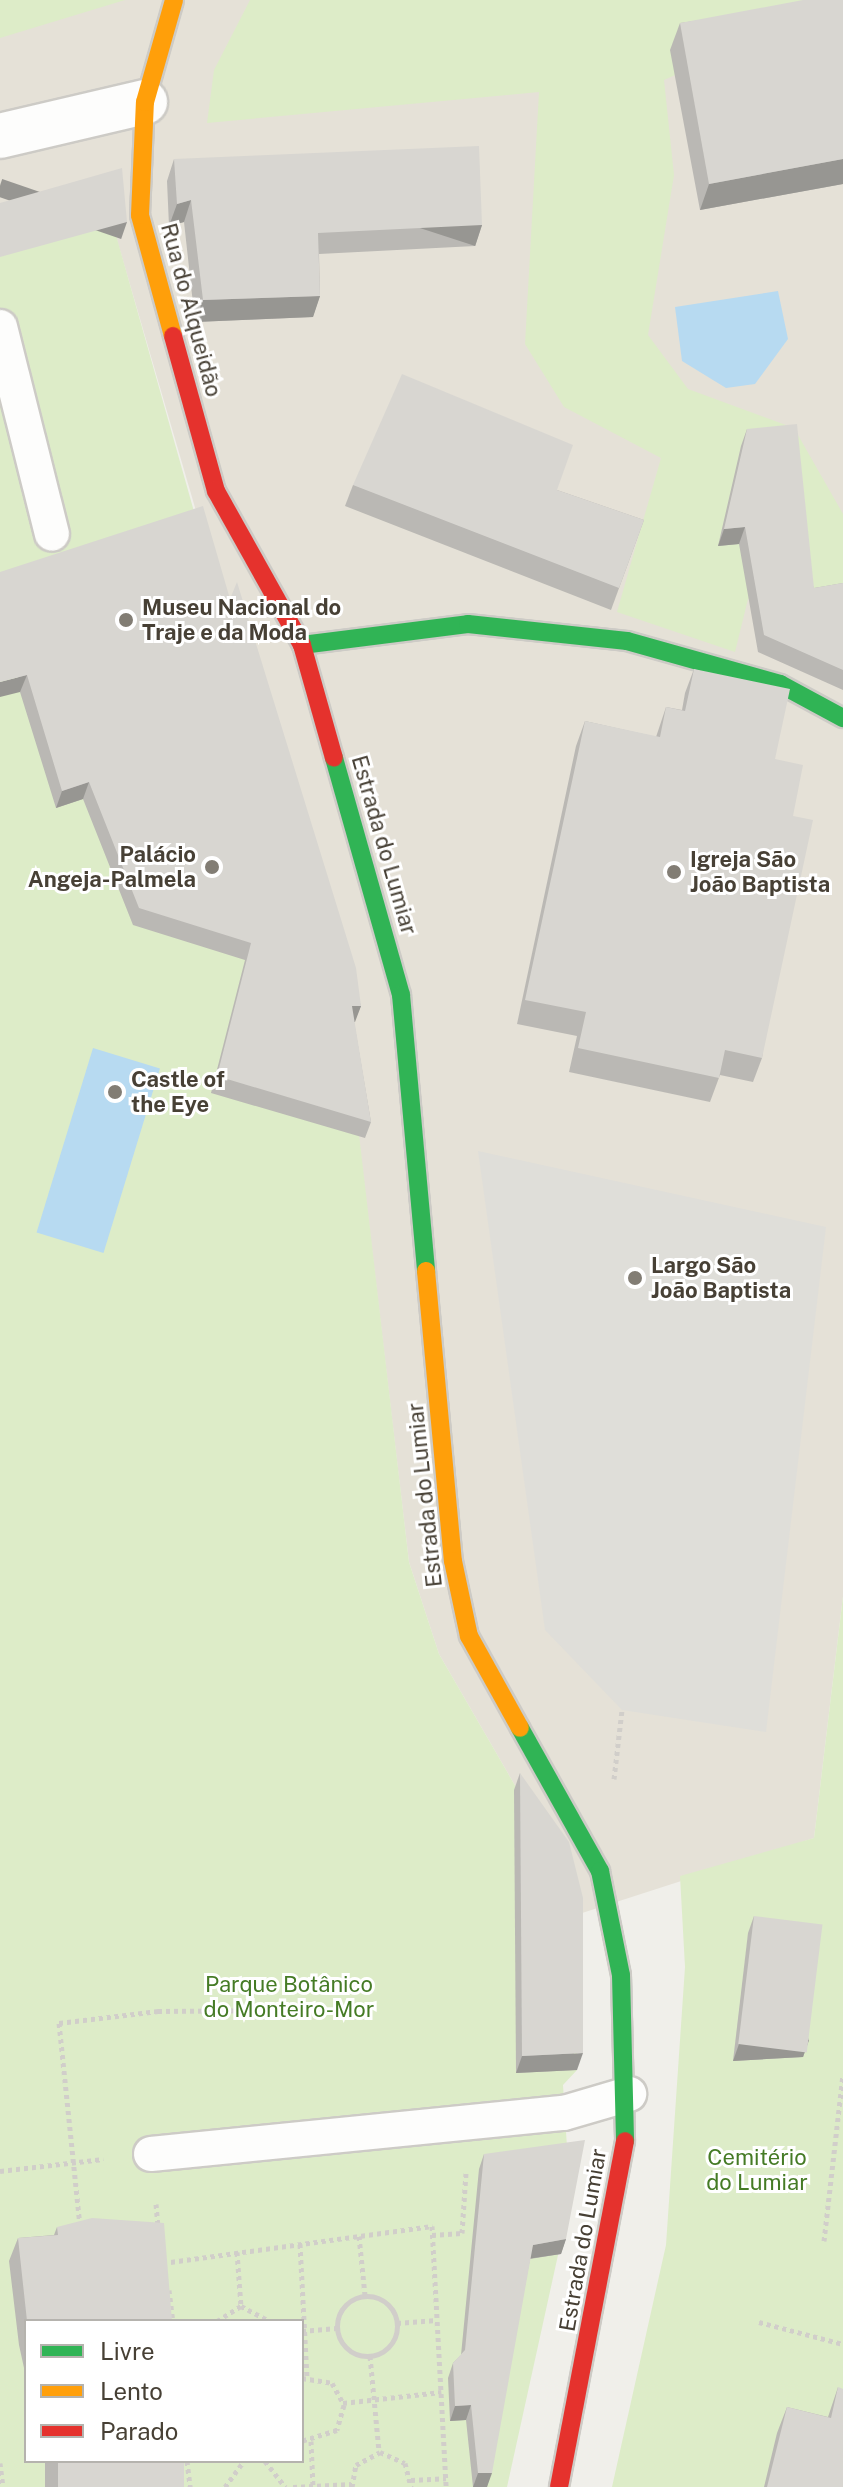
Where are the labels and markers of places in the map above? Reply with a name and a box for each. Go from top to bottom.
place label: Museu Nacional do Traje e da Moda [142,594,341,646]
marker: Museu Nacional do Traje e da Moda [117,611,135,629]
place label: Palácio Angeja-Palmela [28,841,196,892]
place label: Igreja São João Baptista [690,846,830,898]
marker: Palácio Angeja-Palmela [203,858,221,876]
marker: Igreja São João Baptista [665,863,683,881]
place label: Castle of the Eye [131,1066,225,1118]
marker: Castle of the Eye [106,1083,124,1101]
place label: Largo São João Baptista [651,1252,791,1304]
marker: Largo São João Baptista [626,1269,644,1287]

